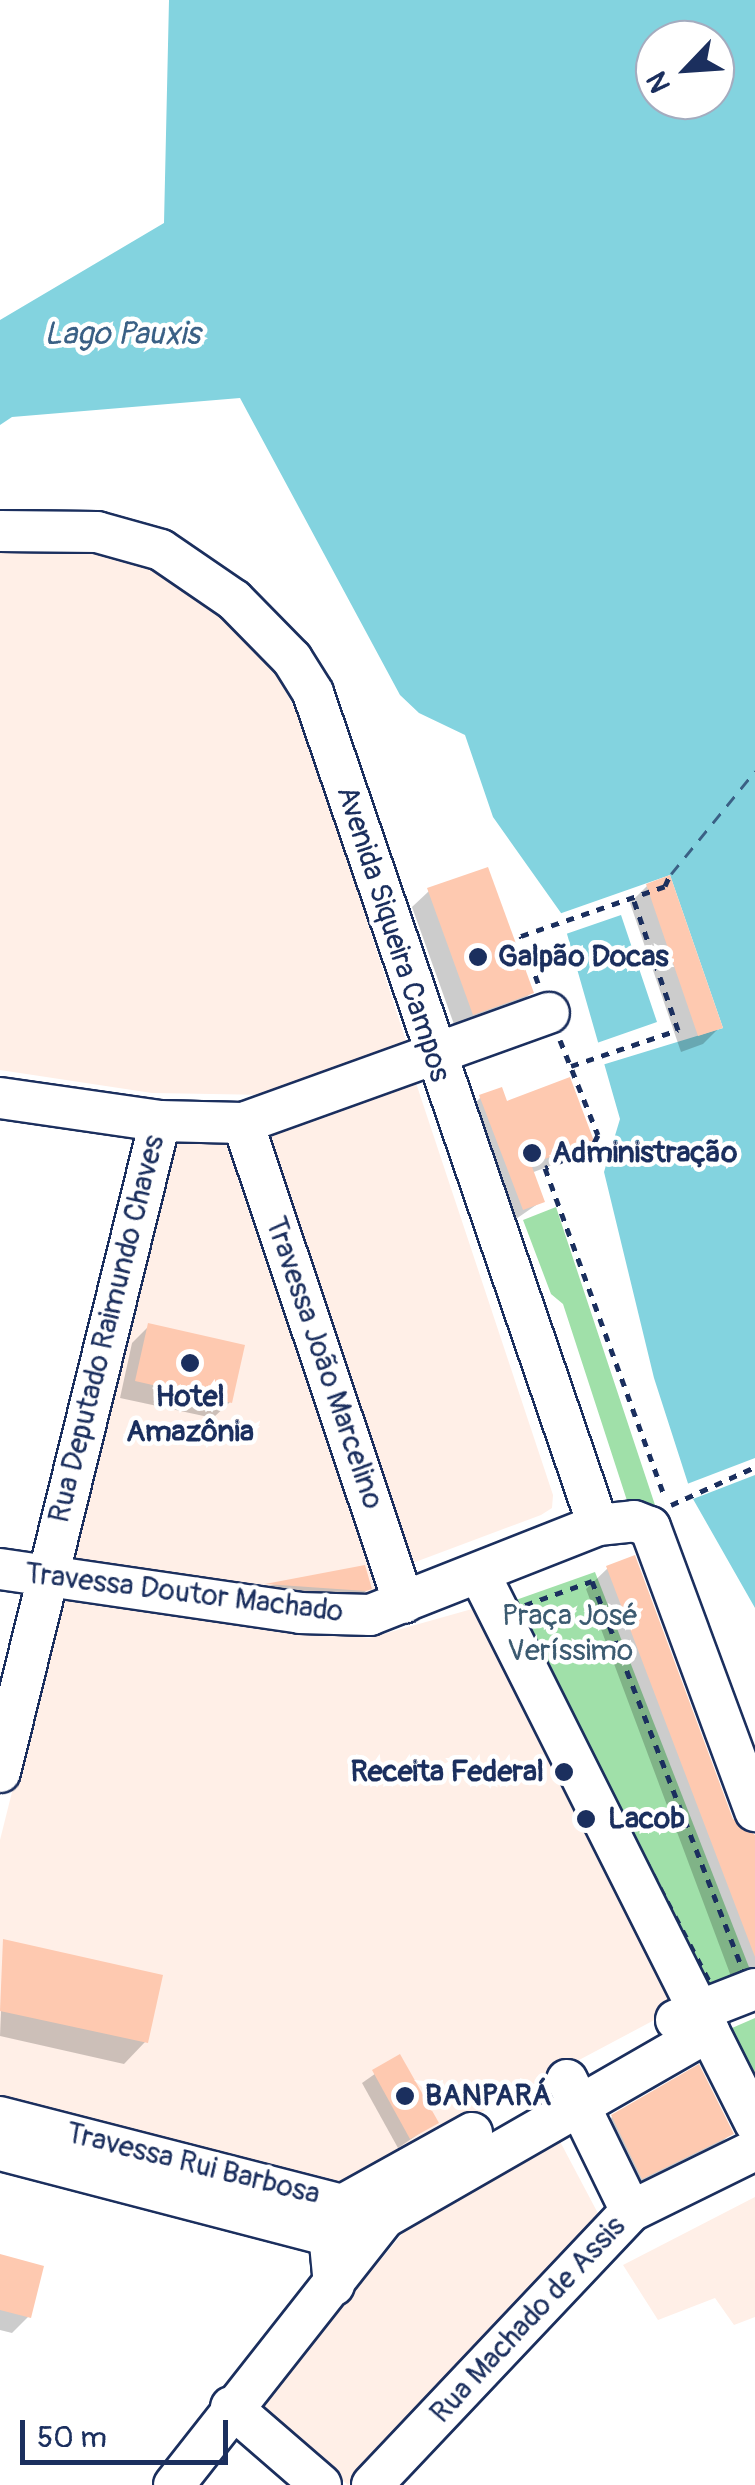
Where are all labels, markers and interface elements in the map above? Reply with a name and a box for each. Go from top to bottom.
north arrow [635,20,735,120]
text: N [639,66,679,98]
water label: Lago Pauxis [44,315,200,353]
street label: Avenida Siqueira Campos [328,782,458,1086]
place label: Galpão Docas [498,939,669,975]
marker: Galpão Docas [467,946,489,968]
street label: Rua Deputado Raimundo Chaves [41,1131,173,1527]
place label: Administração [552,1135,737,1171]
marker: Administração [521,1142,543,1164]
street label: Travessa João Marcelino [257,1212,391,1514]
marker: Hotel Amazônia [179,1352,201,1374]
place label: Hotel Amazônia [126,1379,254,1450]
street label: Travessa Doutor Machado [23,1556,345,1630]
park label: Praça José Veríssimo [502,1598,638,1668]
place label: Receita Federal [350,1754,544,1790]
marker: Receita Federal [553,1761,575,1783]
place label: Lacob [608,1801,685,1837]
marker: Lacob [573,1806,599,1832]
place label: BANPARÁ [425,2078,552,2114]
marker: BANPARÁ [394,2085,416,2107]
street label: Travessa Rui Barbosa [62,2115,324,2213]
street label: Rua Machado de Assis [423,2209,633,2431]
scale bar [25,2400,232,2462]
text: 50 m [37,2419,107,2456]

